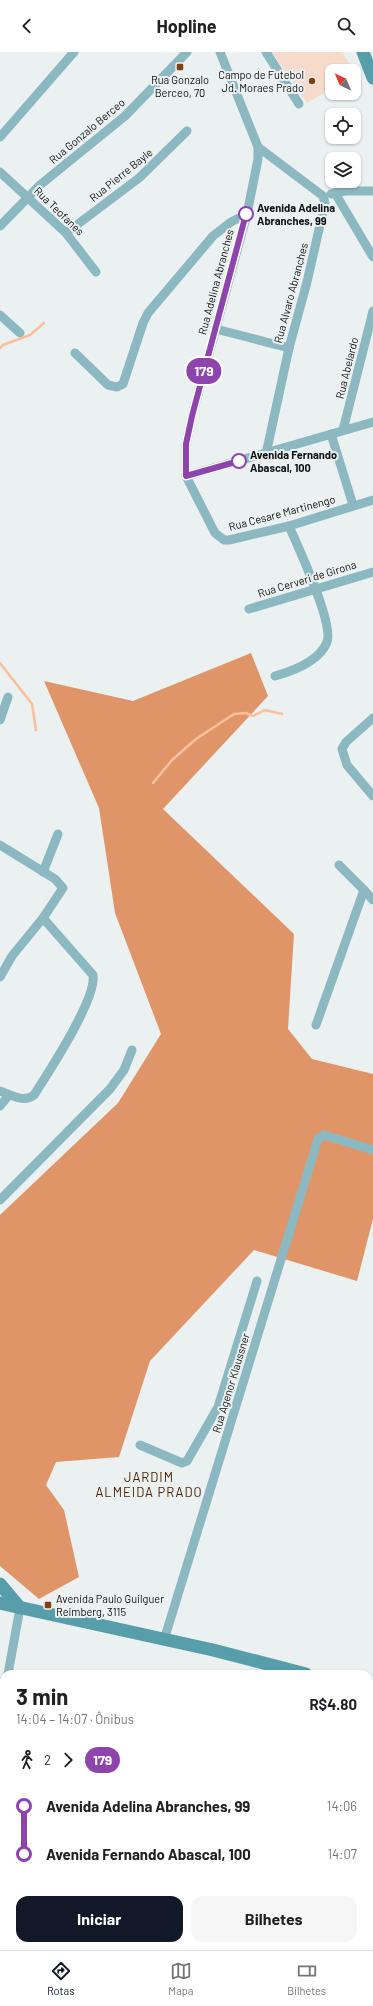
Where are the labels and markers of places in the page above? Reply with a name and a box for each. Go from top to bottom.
marker: Rua Gonzalo Berceo, 70 [175,62,185,72]
place label: Campo de Futebol Jd. Moraes Prado [218,68,304,94]
place label: Rua Gonzalo Berceo, 70 [151,73,209,99]
marker: Campo de Futebol Jd. Moraes Prado [307,76,317,86]
place label: Avenida Adelina Abranches, 99 [257,201,335,227]
marker: Avenida Adelina Abranches, 99 [238,206,254,222]
place label: Avenida Fernando Abascal, 100 [250,448,337,474]
marker: Avenida Fernando Abascal, 100 [231,453,247,469]
place label: Avenida Paulo Guilguer Reimberg, 3115 [56,1592,164,1618]
marker: Avenida Paulo Guilguer Reimberg, 3115 [43,1600,53,1610]

